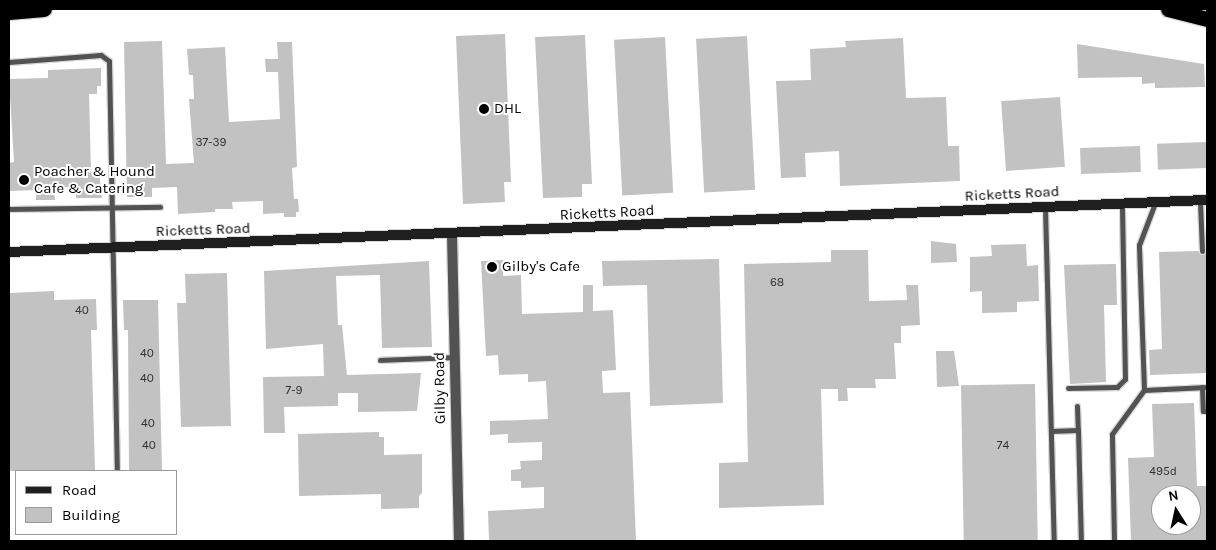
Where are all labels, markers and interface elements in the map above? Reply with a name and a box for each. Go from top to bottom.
place label: DHL [494,100,521,118]
marker: DHL [478,103,490,115]
house number: 37-39 [196,136,226,150]
place label: Poacher & Hound Cafe & Catering [34,162,155,197]
marker: Poacher & Hound Cafe & Catering [18,174,30,186]
street label: Ricketts Road [964,183,1060,205]
street label: Ricketts Road [559,202,655,224]
street label: Ricketts Road [155,219,251,241]
place label: Gilby's Cafe [502,258,580,276]
marker: Gilby's Cafe [486,261,498,273]
house number: 68 [770,276,784,290]
house number: 40 [75,304,89,318]
house number: 40 [140,347,154,361]
street label: Gilby Road [430,352,450,424]
house number: 40 [140,372,154,386]
house number: 7-9 [286,384,302,398]
house number: 40 [141,417,155,431]
house number: 40 [142,439,156,453]
house number: 74 [997,439,1009,453]
house number: 495d [1149,465,1177,479]
legend [15,470,178,535]
text: Road [62,481,97,499]
north arrow [1151,485,1201,535]
text: N [1167,486,1180,505]
text: Building [62,506,120,524]

